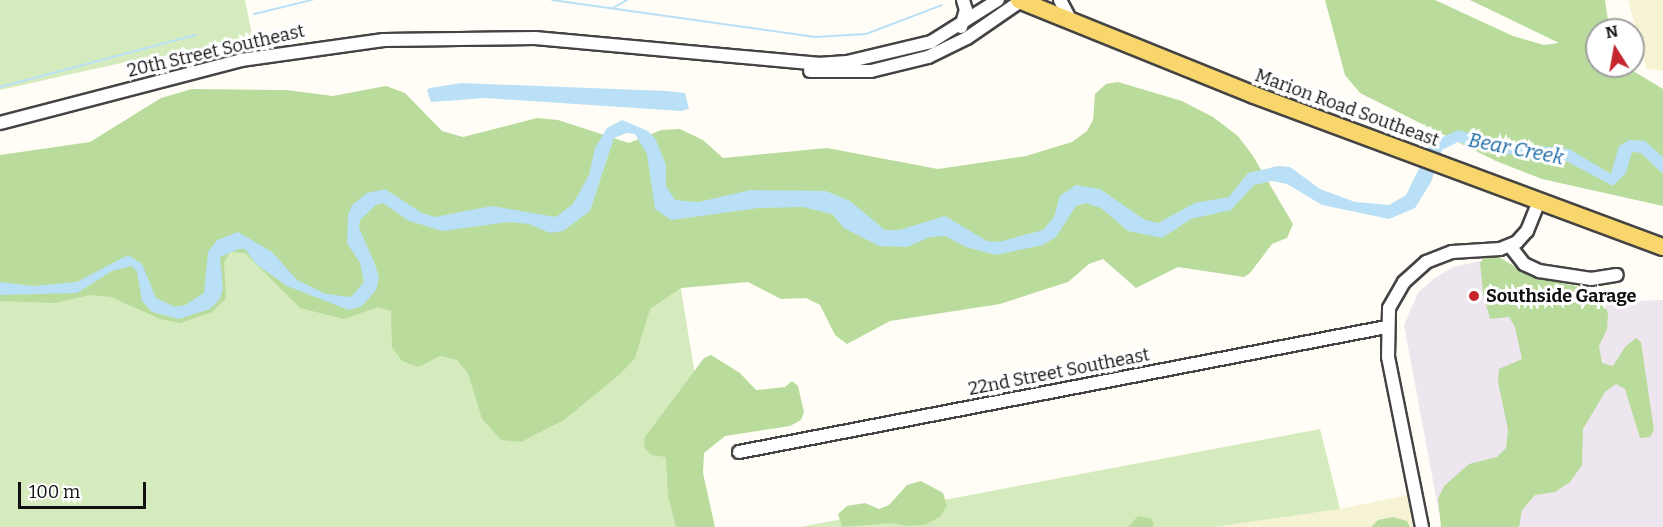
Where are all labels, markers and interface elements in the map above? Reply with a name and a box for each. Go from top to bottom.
north arrow [1585,18,1645,78]
street label: 20th Street Southeast [125,20,307,82]
text: N [1604,21,1620,42]
street label: Marion Road Southeast [1252,65,1442,151]
water label: Bear Creek [1466,128,1566,170]
place label: Southside Garage [1486,285,1636,307]
marker: Southside Garage [1467,289,1481,303]
street label: 22nd Street Southeast [967,344,1151,400]
scale bar [21,470,148,508]
text: 100 m [29,481,80,503]

